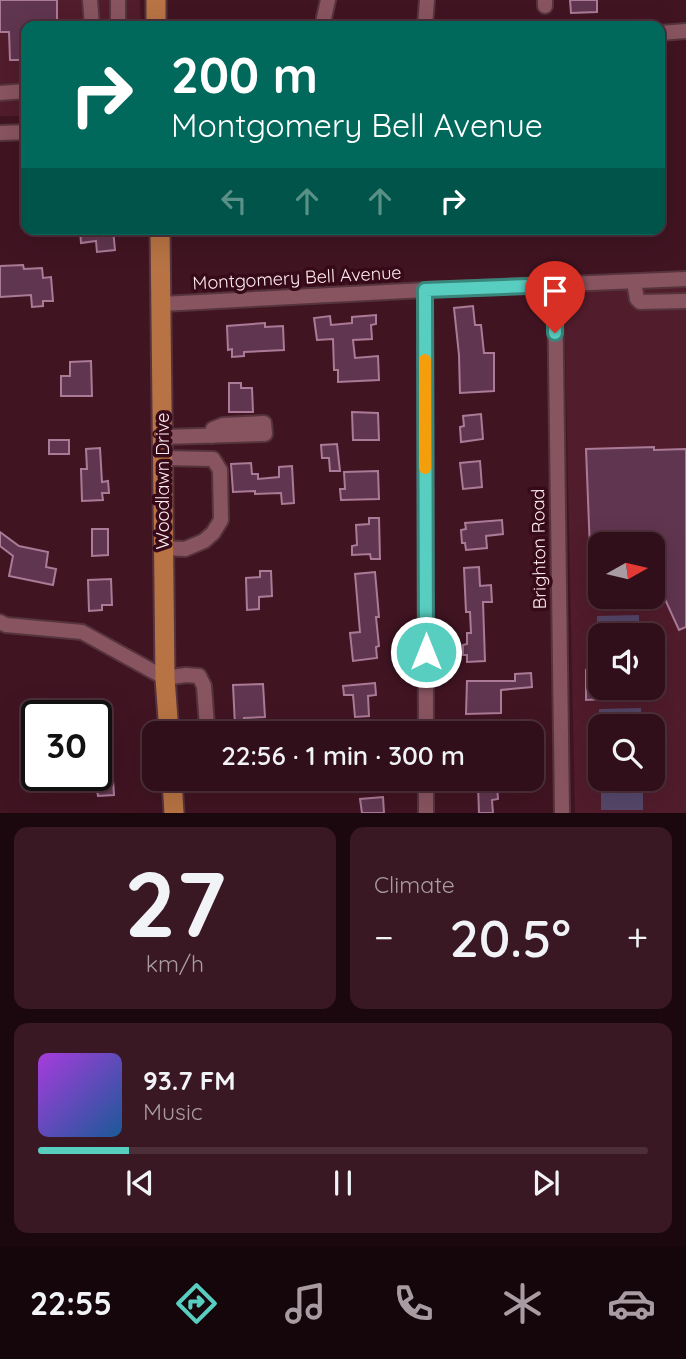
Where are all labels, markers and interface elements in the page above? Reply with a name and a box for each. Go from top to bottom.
text: 200 m [171,44,318,105]
icon: right [56,49,147,140]
text: Montgomery Bell Avenue [171,105,543,145]
icon: left [215,182,253,220]
icon: ahead [288,182,326,220]
icon: ahead [361,182,399,220]
icon: right [434,182,472,220]
street label: Montgomery Bell Avenue [192,261,402,294]
pin [525,261,585,333]
icon: arrive [536,272,574,310]
street label: Woodlawn Drive [151,413,174,549]
street label: Brighton Road [526,488,551,610]
north arrow [588,532,665,609]
map controls [588,532,665,791]
position arrow [389,615,463,689]
button: sound [588,623,665,700]
speed limit sign: 30 [21,700,112,791]
button: search [588,714,665,791]
text: 22:56 · 1 min · 300 m [221,739,465,772]
text: 27 [124,846,226,960]
text: Climate [374,870,455,899]
text: 20.5° [449,905,571,970]
text: − [374,913,394,961]
text: + [627,913,648,961]
text: km/h [146,949,204,978]
text: 93.7 FM [143,1064,236,1097]
text: Music [143,1097,203,1126]
icon: previous [121,1164,159,1202]
icon: pause [324,1164,362,1202]
icon: next [527,1164,565,1202]
icon: directions [172,1279,221,1328]
icon: music [281,1279,330,1328]
icon: phone [389,1279,438,1328]
icon: climate [498,1279,547,1328]
icon: car [607,1279,656,1328]
text: 22:55 [30,1283,112,1323]

